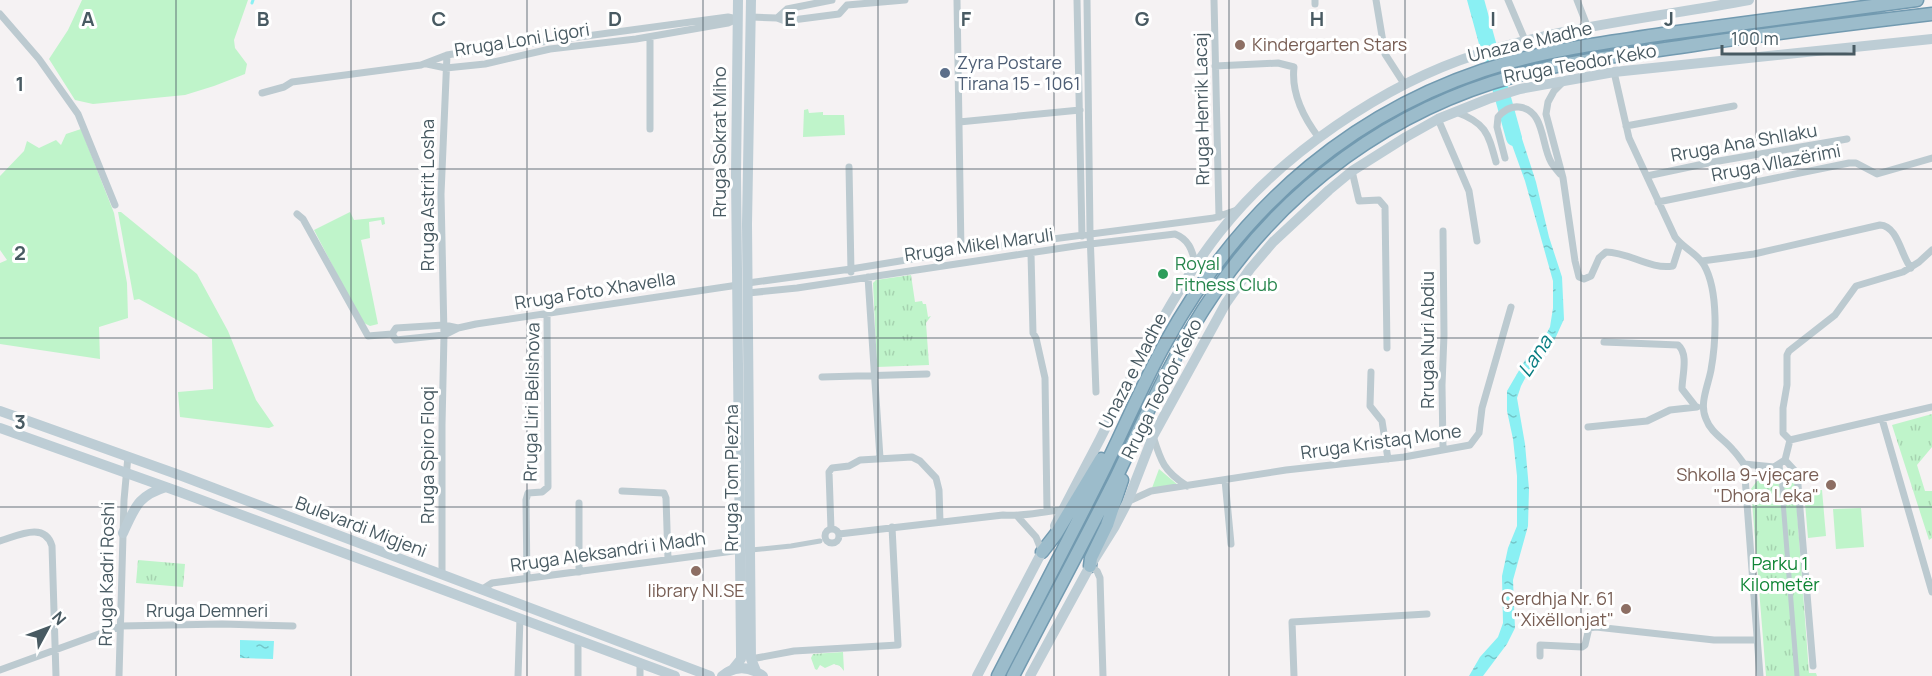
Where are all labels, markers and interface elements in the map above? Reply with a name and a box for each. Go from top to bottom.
text: A [81,5,95,32]
text: B [257,5,270,32]
text: C [432,5,446,32]
text: D [608,5,622,32]
text: E [784,5,796,32]
text: F [961,5,972,32]
text: G [1135,5,1150,32]
text: H [1310,5,1324,32]
text: I [1490,5,1496,32]
text: J [1664,5,1674,32]
street label: Unaza e Madhe [1465,15,1594,67]
street label: Rruga Loni Ligori [453,16,591,62]
scale bar [1722,18,1854,56]
text: 100 m [1731,26,1779,50]
street label: Rruga Henrik Lacaj [1188,32,1214,186]
place label: Kindergarten Stars [1252,32,1407,56]
marker: Kindergarten Stars [1233,38,1247,52]
street label: Rruga Teodor Keko [1502,38,1658,88]
place label: Zyra Postare Tirana 15 - 1061 [957,50,1080,95]
street label: Rruga Sokrat Miho [707,66,731,218]
marker: Zyra Postare Tirana 15 - 1061 [938,66,952,80]
text: 1 [16,70,24,97]
street label: Rruga Ana Shllaku [1669,117,1819,167]
street label: Rruga Astrit Losha [415,119,439,271]
street label: Rruga Vllazërimi [1709,138,1843,186]
street label: Rruga Mikel Maruli [903,222,1055,266]
text: 2 [14,239,26,266]
place label: Royal Fitness Club [1175,251,1278,296]
street label: Rruga Foto Xhavella [513,265,677,315]
marker: Royal Fitness Club [1156,267,1170,281]
street label: Rruga Nuri Abdiu [1415,271,1439,409]
street label: Unaza e Madhe [1093,308,1172,433]
street label: Rruga Teodor Keko [1115,314,1207,463]
street label: Rruga Liri Belishova [518,322,544,482]
water label: Lana [1511,329,1558,382]
street label: Rruga Spiro Floqi [415,386,439,524]
street label: Rruga Tom Plezha [719,404,743,552]
text: 3 [14,408,26,435]
street label: Rruga Kristaq Mone [1299,418,1463,464]
place label: Shkolla 9-vjeçare "Dhora Leka" [1676,462,1819,507]
marker: Shkolla 9-vjeçare "Dhora Leka" [1824,478,1838,492]
street label: Bulevardi Migjeni [292,490,431,562]
street label: Rruga Kadri Roshi [93,501,119,647]
street label: Rruga Aleksandri i Madh [509,525,707,577]
park label: Parku 1 Kilometër [1740,551,1820,596]
marker: library NI.SE [689,564,703,578]
place label: library NI.SE [647,578,745,602]
place label: Çerdhja Nr. 61 "Xixëllonjat" [1501,586,1614,631]
north arrow [18,598,78,658]
street label: Rruga Demneri [146,598,268,622]
marker: Çerdhja Nr. 61 "Xixëllonjat" [1619,602,1633,616]
text: N [47,607,71,630]

